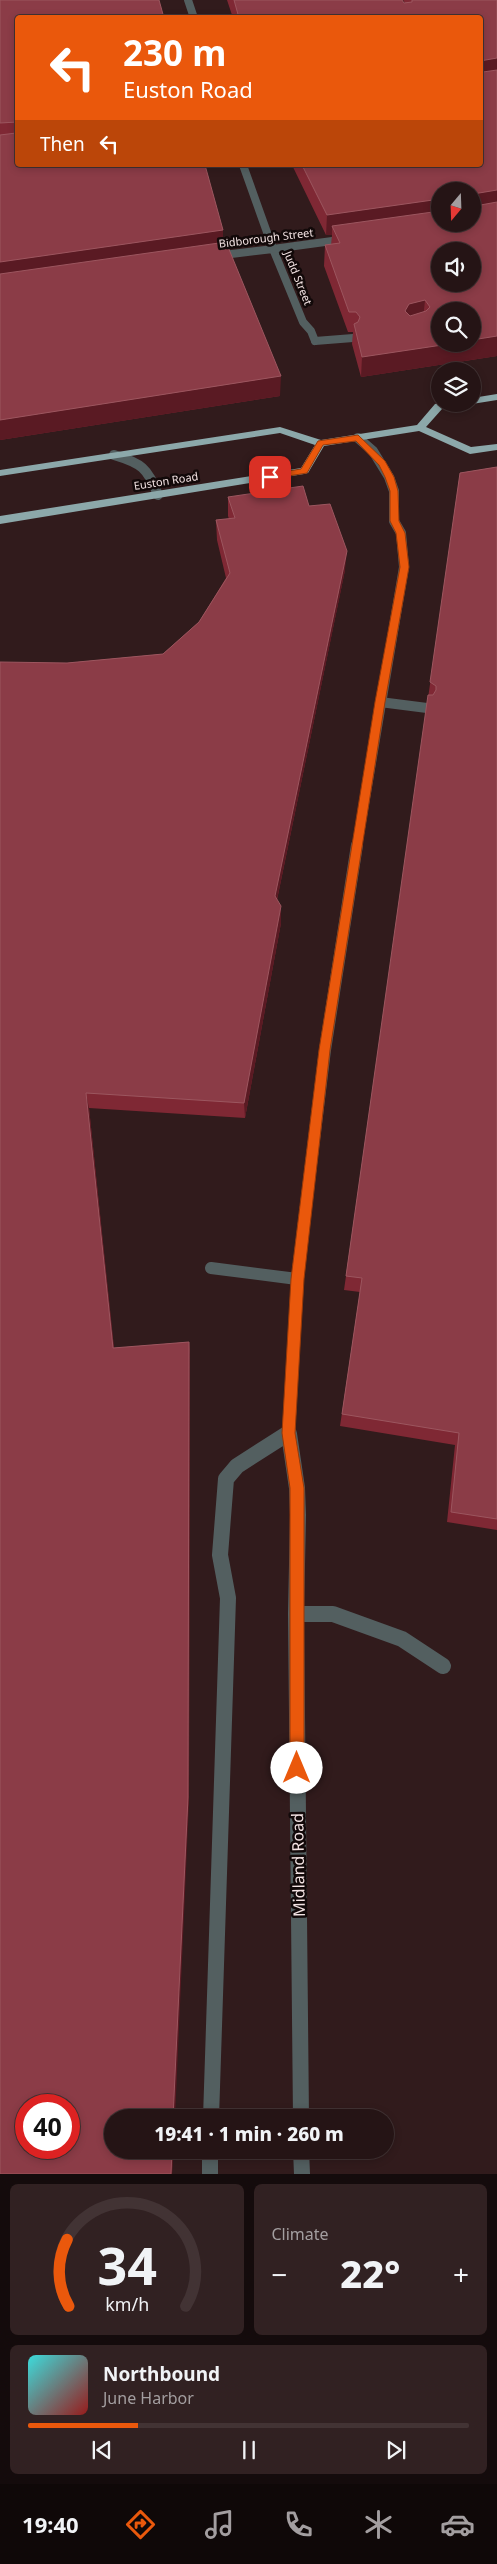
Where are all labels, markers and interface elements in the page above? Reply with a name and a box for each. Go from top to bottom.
text: 230 m [123,29,226,76]
icon: left [40,35,105,100]
text: Euston Road [123,74,253,104]
icon: left [95,130,123,158]
text: Then [40,131,85,157]
north arrow [431,182,481,232]
map controls [431,182,481,412]
street label: Bidborough Street [218,224,314,251]
button: sound [431,242,481,292]
street label: Judd Street [280,248,316,307]
button: search [431,302,481,352]
button: layers [431,362,481,412]
pin [249,456,291,498]
icon: arrive [256,463,284,491]
street label: Euston Road [133,468,199,493]
position arrow [270,1741,322,1793]
street label: Midland Road [286,1813,310,1917]
speed limit sign: 40 [15,2094,80,2159]
text: 19:41 · 1 min · 260 m [154,2121,344,2147]
text: Climate [272,2223,329,2245]
text: 34 [97,2229,157,2300]
text: 22° [340,2247,400,2299]
text: − [272,2255,288,2293]
text: + [453,2255,469,2293]
text: km/h [105,2292,149,2316]
text: Northbound [103,2361,220,2387]
text: June Harbor [103,2387,194,2409]
icon: previous [88,2436,116,2464]
icon: pause [235,2436,263,2464]
icon: next [382,2436,410,2464]
icon: directions [123,2507,158,2542]
icon: music [202,2507,237,2542]
icon: phone [281,2507,316,2542]
icon: climate [361,2507,396,2542]
icon: car [440,2507,475,2542]
text: 19:40 [22,2509,79,2539]

